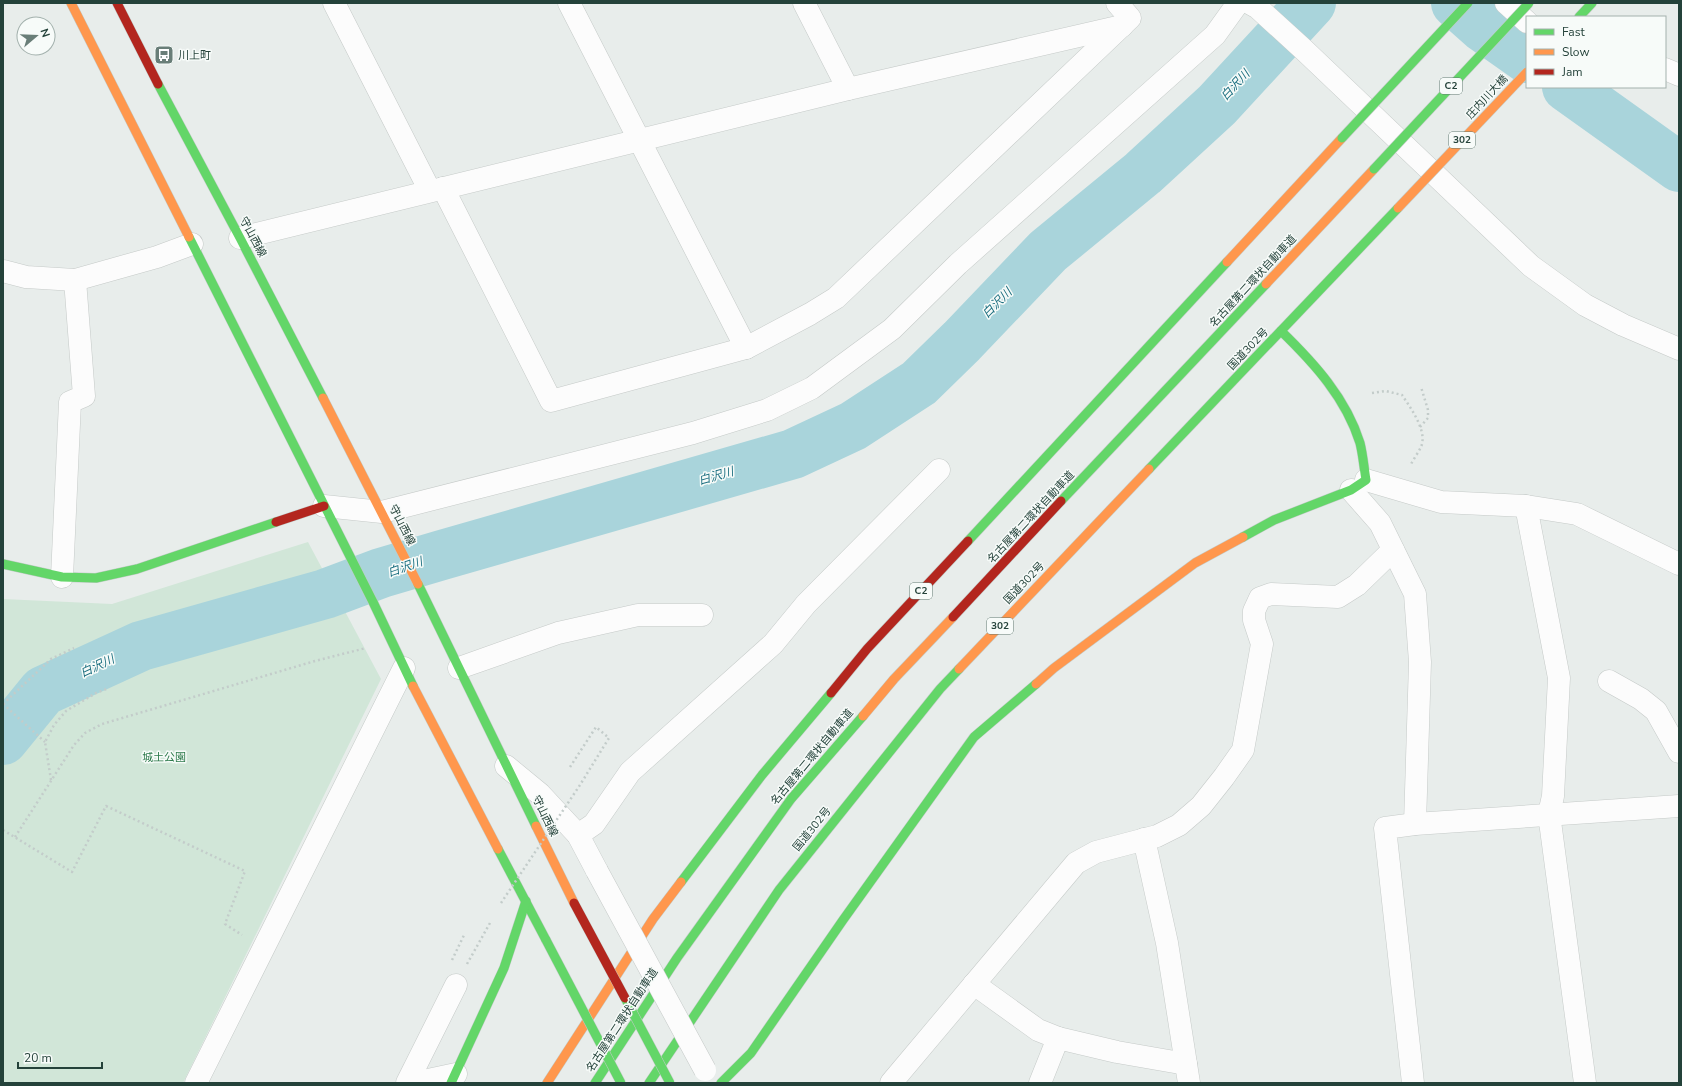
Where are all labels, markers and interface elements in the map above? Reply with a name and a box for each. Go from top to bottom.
north arrow [16,16,56,56]
legend [1526,16,1666,88]
text: Fast [1562,24,1585,40]
text: N [37,27,53,39]
bus stop icon: 川上町 [153,44,175,66]
text: Slow [1562,44,1590,60]
place label: 川上町 [178,48,211,63]
text: Jam [1561,64,1583,80]
water label: 白沢川 [1217,65,1254,104]
street label: 庄内川大橋 [1463,72,1511,122]
road number: C2 [1440,78,1462,94]
road number: 302 [1449,132,1475,148]
street label: 守山西線 [236,214,270,260]
street label: 名古屋第二環状自動車道 [1206,232,1300,330]
water label: 白沢川 [979,283,1017,321]
street label: 国道302号 [1224,325,1272,373]
water label: 白沢川 [696,463,737,489]
street label: 名古屋第二環状自動車道 [984,468,1078,566]
street label: 守山西線 [385,502,419,548]
water label: 白沢川 [385,553,427,580]
street label: 国道302号 [1000,559,1048,607]
road number: C2 [910,583,932,599]
road number: 302 [987,618,1013,634]
water label: 白沢川 [77,650,119,681]
street label: 名古屋第二環状自動車道 [767,706,857,808]
park label: 城土公園 [142,750,186,765]
street label: 守山西線 [529,793,561,839]
street label: 国道302号 [790,804,834,854]
street label: 名古屋第二環状自動車道 [583,965,661,1075]
scale bar [18,1044,102,1070]
text: 20 m [24,1050,52,1066]

